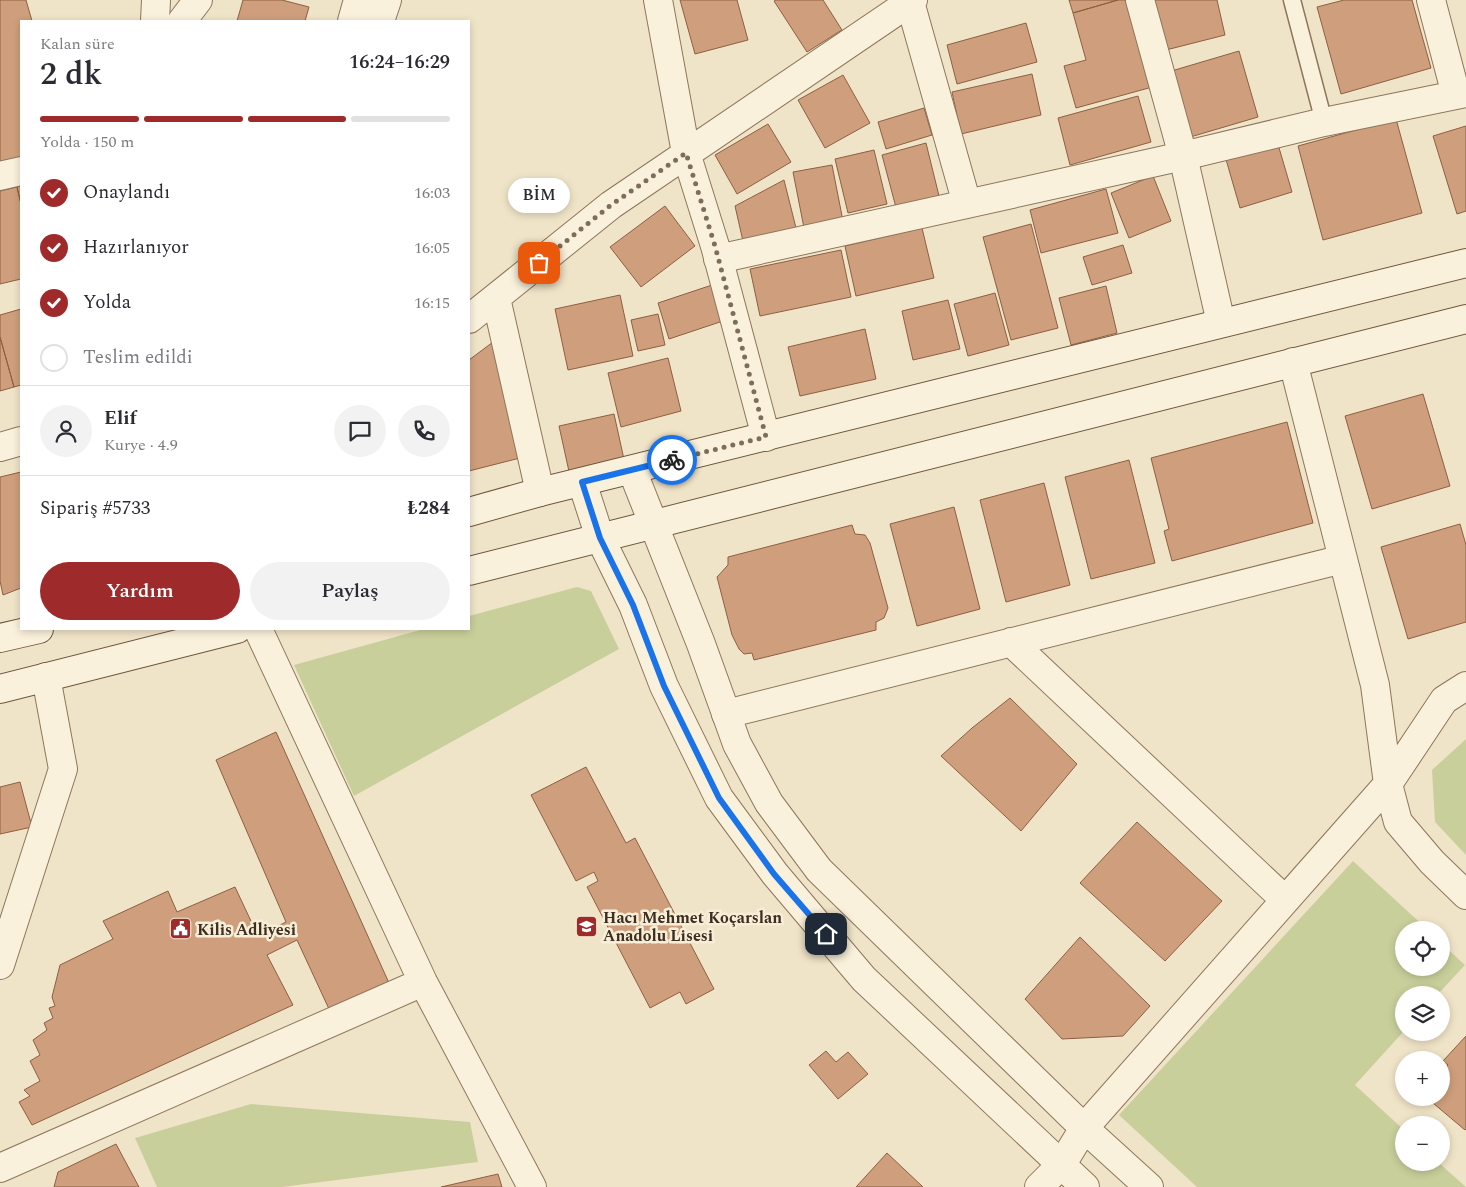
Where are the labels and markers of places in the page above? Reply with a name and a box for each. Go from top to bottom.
callout: BİM [508,178,570,213]
pin [518,242,560,284]
place label: Hacı Mehmet Koçarslan Anadolu Lisesi [603,906,782,948]
pin [805,913,847,955]
school or university icon: Hacı Mehmet Koçarslan Anadolu Lisesi [575,914,599,938]
public building icon: Kilis Adliyesi [169,917,193,941]
place label: Kilis Adliyesi [197,918,296,942]

